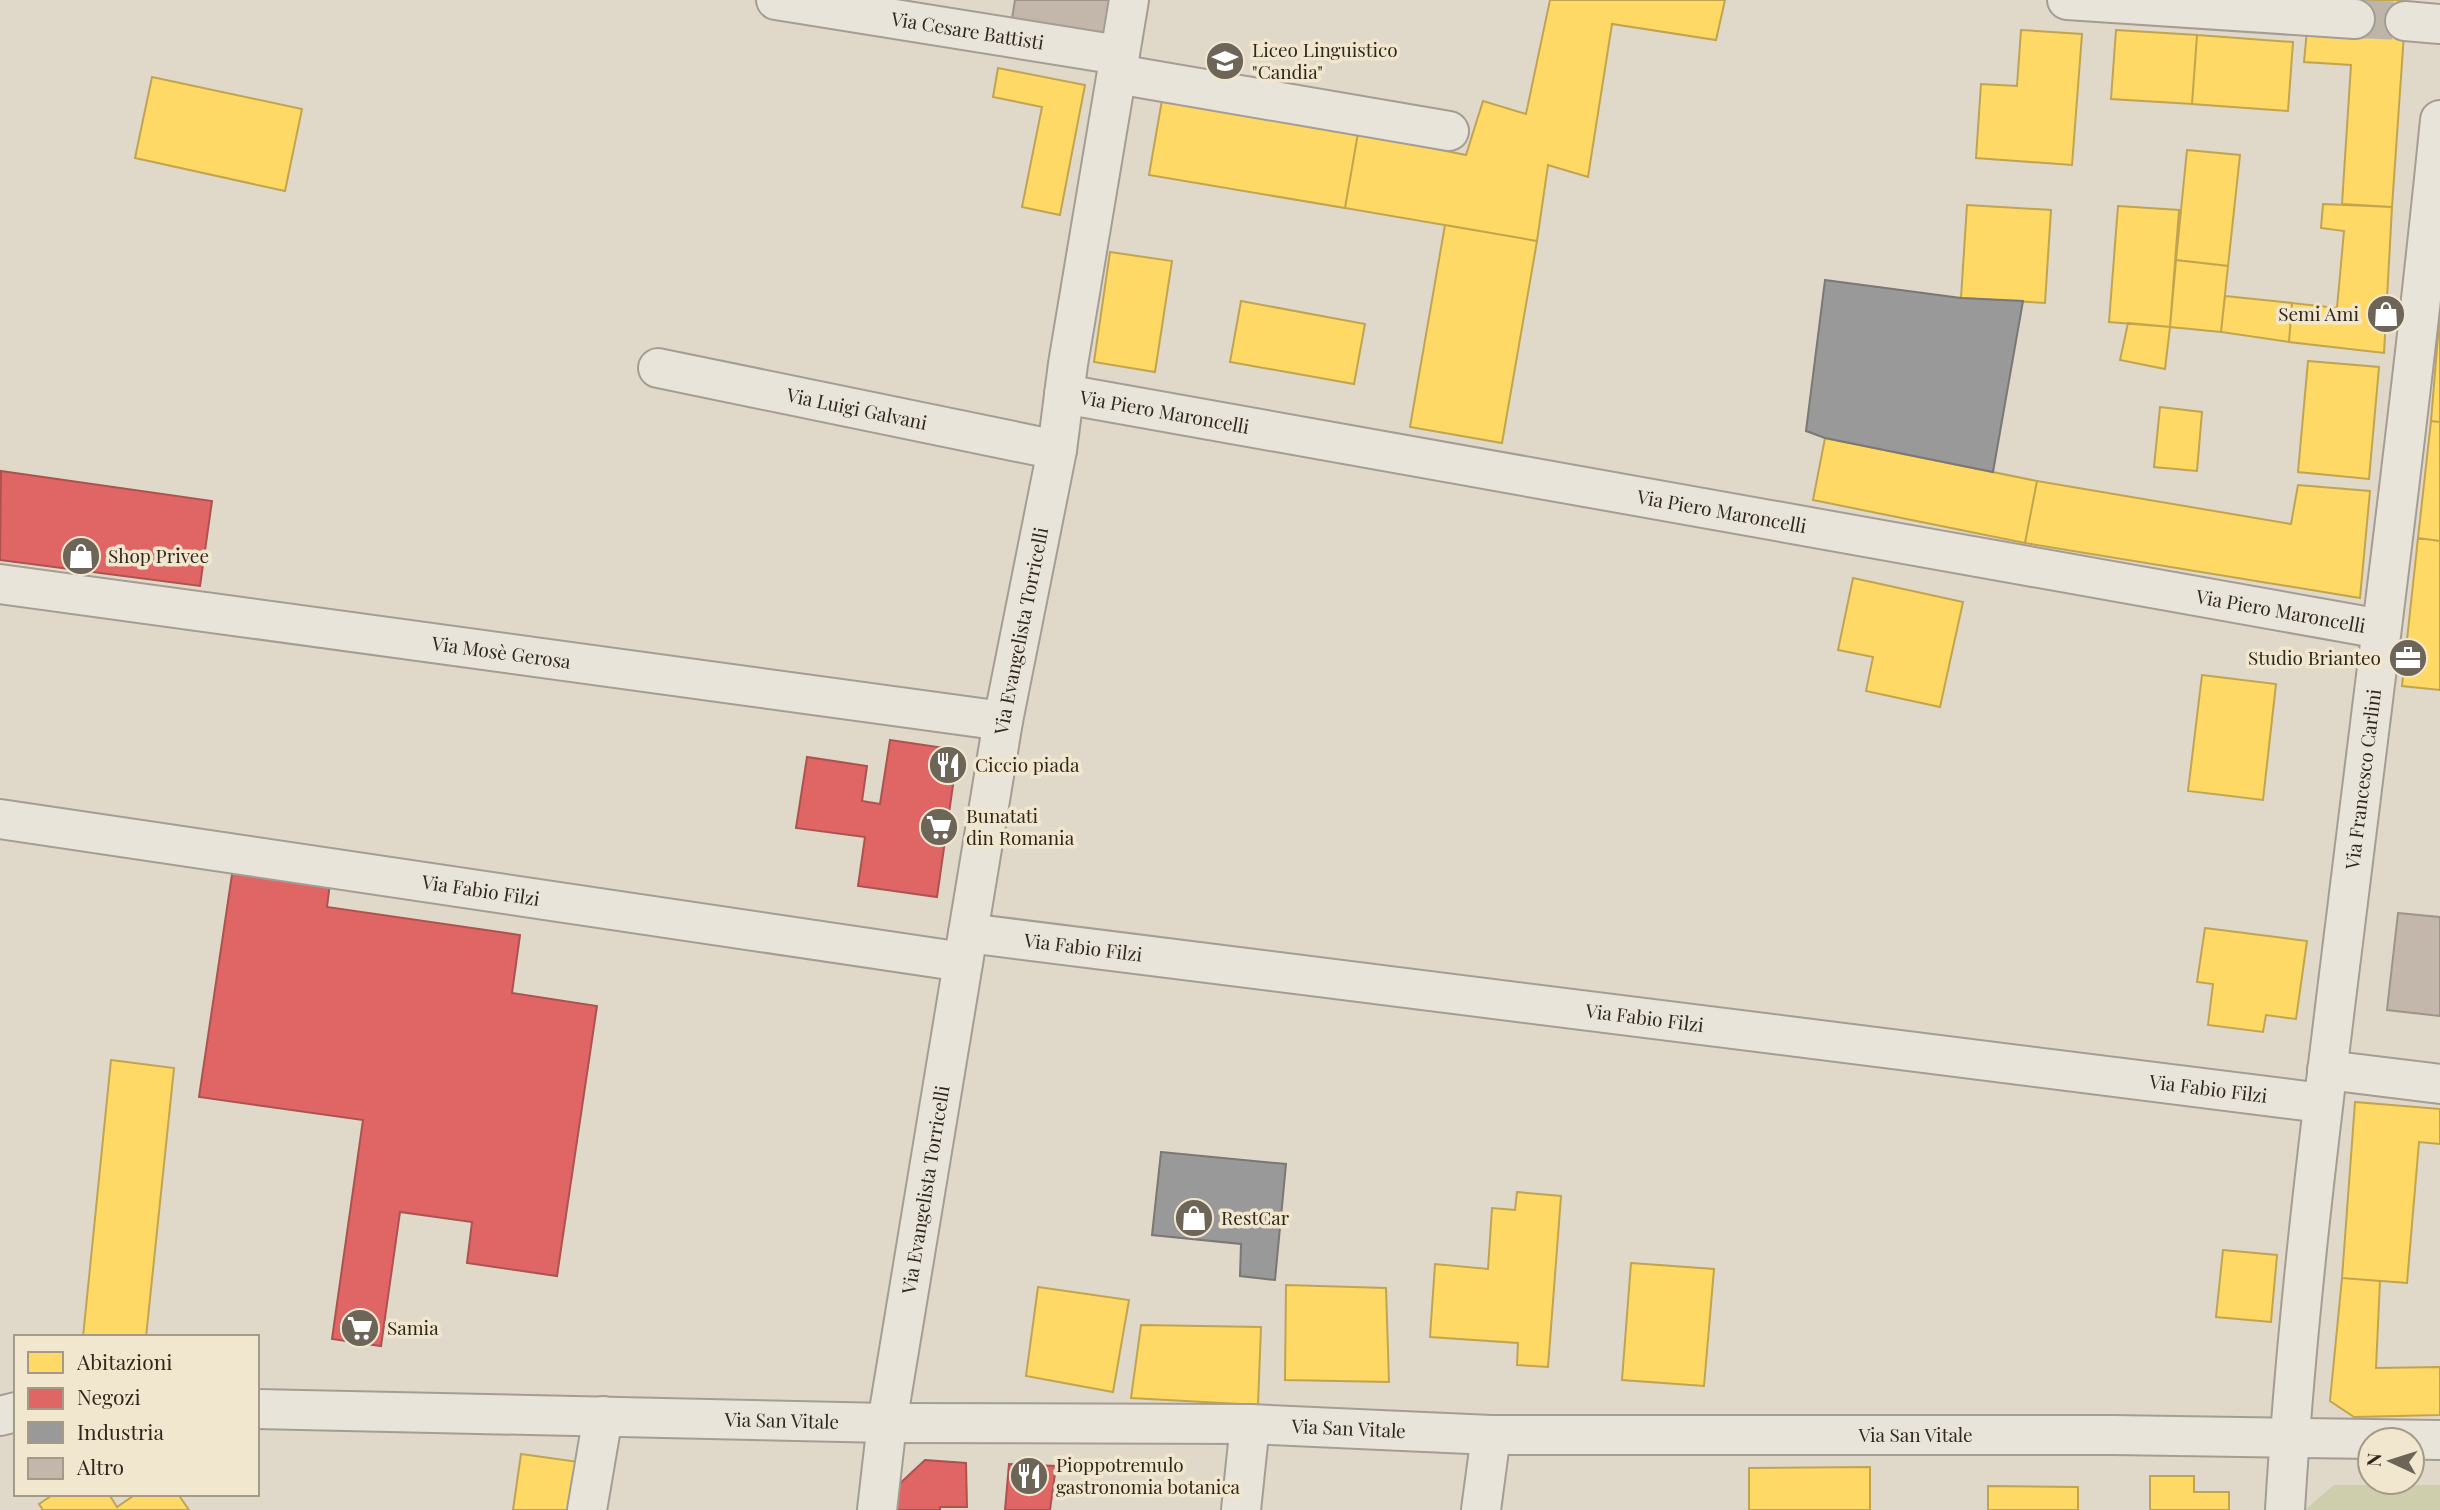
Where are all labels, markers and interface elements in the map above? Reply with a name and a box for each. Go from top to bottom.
street label: Via Cesare Battisti [888,5,1046,55]
place label: Liceo Linguistico "Candia" [1252,36,1398,84]
school or university icon: Liceo Linguistico "Candia" [1204,40,1246,82]
shop icon: Semi Ami [2365,293,2407,335]
place label: Semi Ami [2278,300,2359,326]
street label: Via Luigi Galvani [783,381,930,435]
street label: Via Piero Maroncelli [1077,383,1252,439]
street label: Via Piero Maroncelli [1634,482,1809,538]
street label: Via Evangelista Torricelli [987,524,1053,737]
shop icon: Shop Privee [60,535,102,577]
place label: Shop Privee [108,542,209,568]
street label: Via Piero Maroncelli [2193,582,2368,638]
street label: Via Mosè Gerosa [429,629,573,674]
office icon: Studio Brianteo [2387,637,2429,679]
place label: Studio Brianteo [2248,644,2381,670]
street label: Via Francesco Carlini [2338,687,2386,872]
restaurant icon: Ciccio piada [927,744,969,786]
place label: Ciccio piada [975,751,1080,777]
place label: Bunatati din Romania [966,802,1075,850]
supermarket icon: Bunatati din Romania [918,806,960,848]
street label: Via Fabio Filzi [419,868,542,911]
street label: Via Fabio Filzi [1022,926,1144,967]
street label: Via Fabio Filzi [1583,997,1706,1037]
street label: Via Fabio Filzi [2147,1067,2269,1108]
street label: Via Evangelista Torricelli [894,1083,955,1297]
shop icon: RestCar [1173,1197,1215,1239]
place label: RestCar [1221,1204,1290,1230]
supermarket icon: Samia [339,1307,381,1349]
place label: Samia [387,1314,439,1340]
legend [14,1335,259,1496]
text: Abitazioni [76,1347,172,1375]
text: Negozi [77,1382,141,1410]
street label: Via San Vitale [723,1405,839,1434]
street label: Via San Vitale [1290,1412,1406,1443]
text: Industria [77,1417,164,1445]
street label: Via San Vitale [1857,1421,1973,1447]
north arrow [2356,1426,2426,1496]
place label: Pioppotremulo gastronomia botanica [1056,1451,1241,1499]
text: Altro [76,1452,124,1480]
text: N [2360,1452,2387,1467]
restaurant icon: Pioppotremulo gastronomia botanica [1008,1455,1050,1497]

